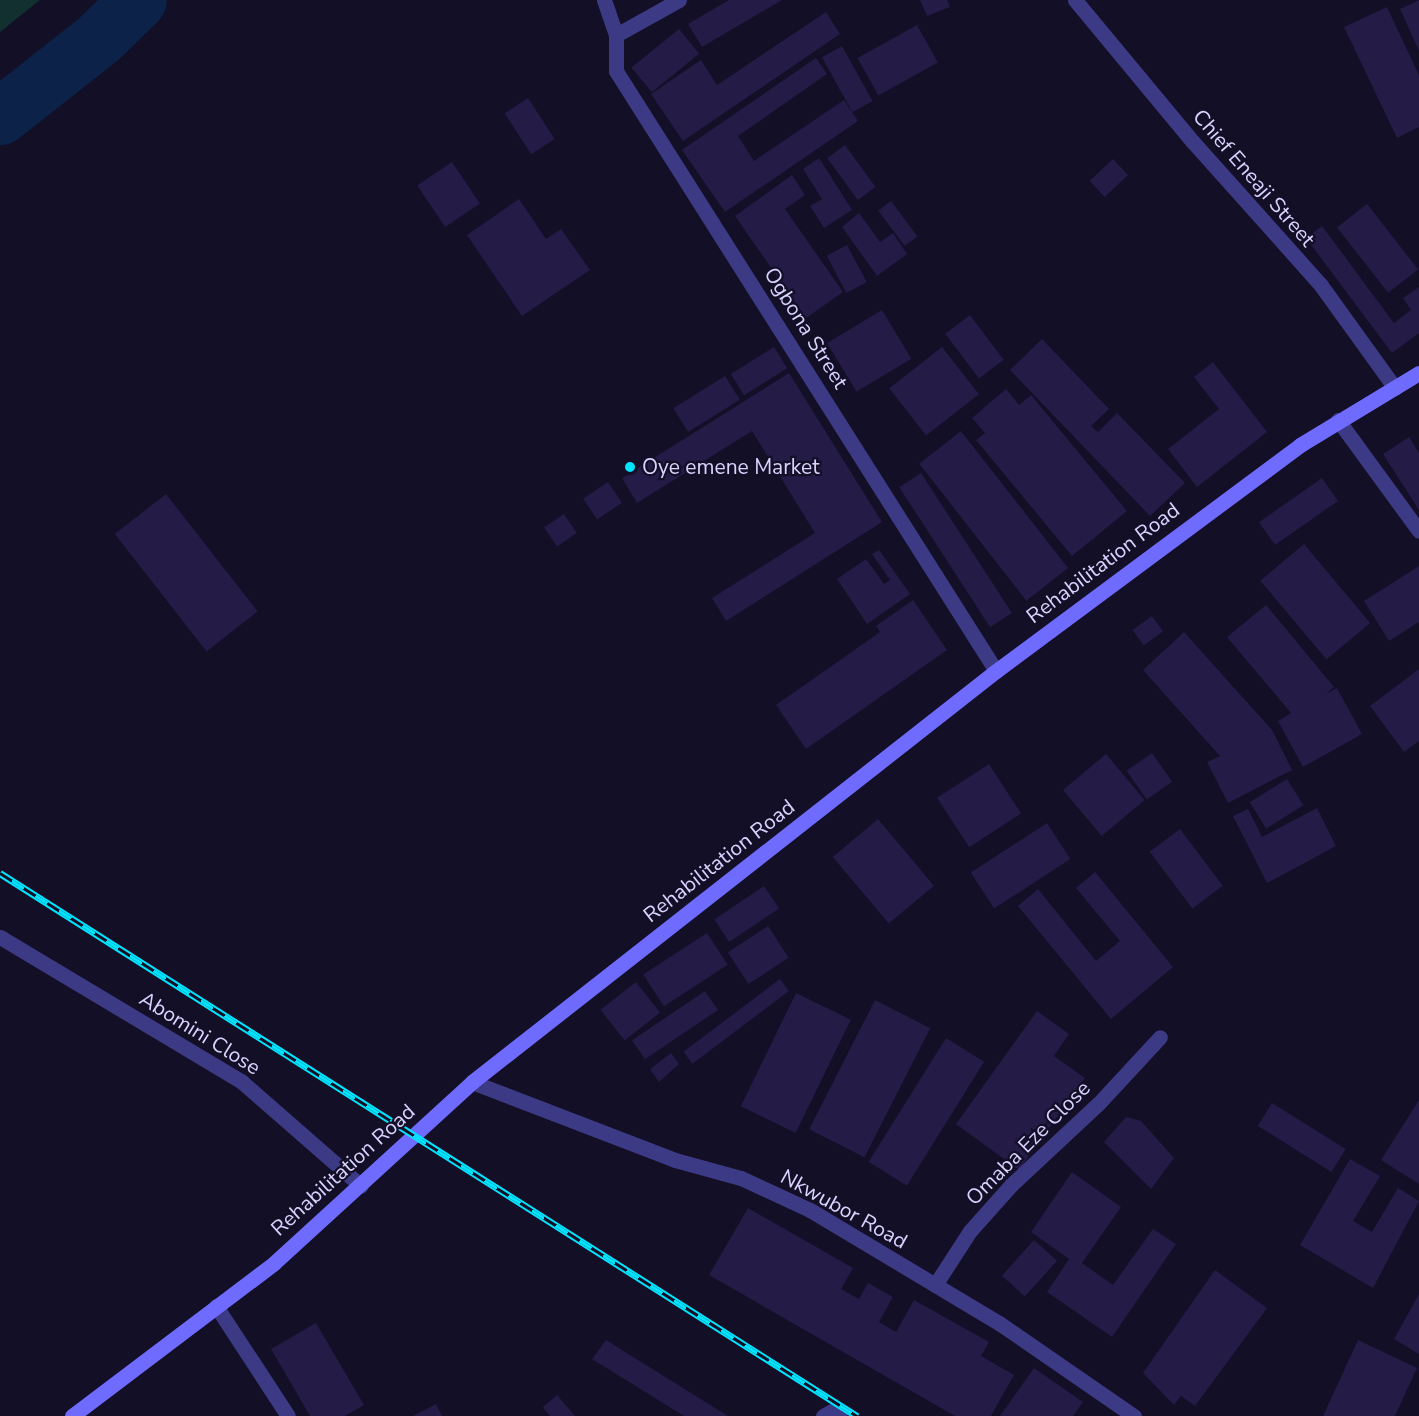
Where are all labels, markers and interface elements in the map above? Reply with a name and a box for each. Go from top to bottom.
street label: Chief Eneaji Street [1188,104,1320,252]
street label: Ogbona Street [759,263,853,393]
place label: Oye emene Market [642,454,819,480]
marker: Oye emene Market [623,460,637,474]
street label: Rehabilitation Road [1022,497,1184,629]
street label: Rehabilitation Road [638,794,800,928]
street label: Abomini Close [135,986,265,1080]
street label: Omaba Eze Close [961,1076,1095,1210]
street label: Rehabilitation Road [266,1099,420,1241]
street label: Nkwubor Road [776,1164,912,1254]

